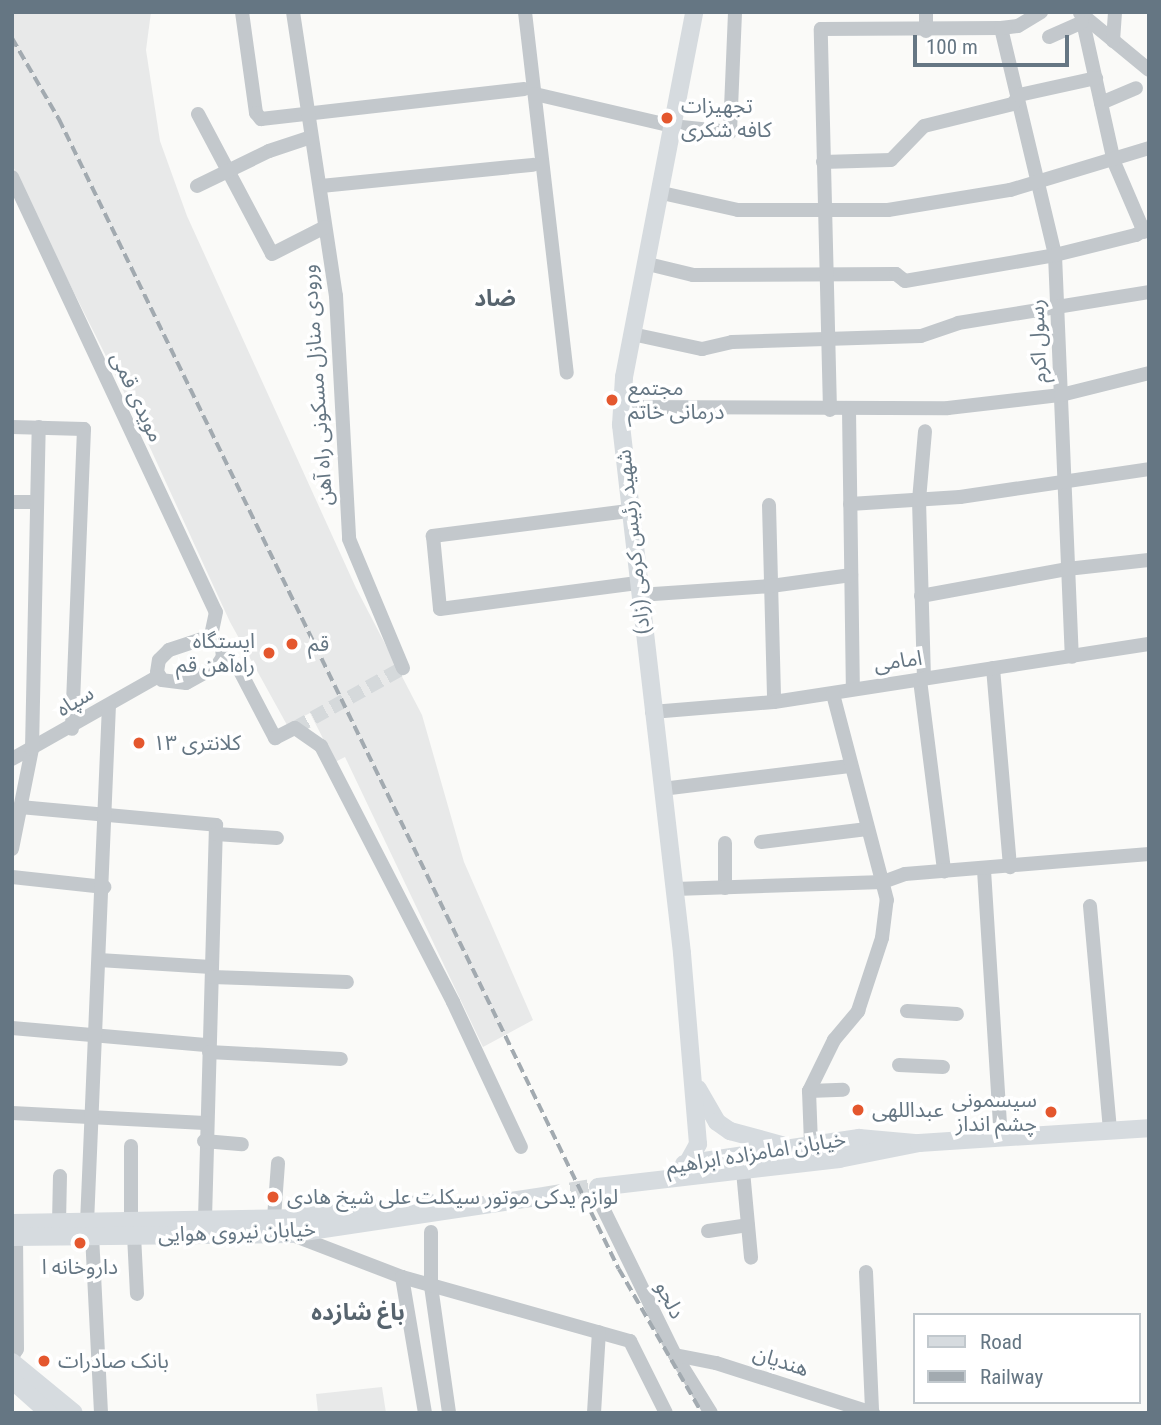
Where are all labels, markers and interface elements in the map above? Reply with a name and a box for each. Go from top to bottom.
scale bar [916,21,1072,65]
text: 100 m [926,35,978,59]
place label: تجهیزات کافه شکری [681,93,772,143]
marker: تجهیزات کافه شکری [659,110,675,126]
street label: ورودی منازل مسکونی راه آهن [296,263,338,507]
district label: ضاد [474,285,516,313]
street label: رسول اکرم [1024,299,1052,383]
street label: مویدی قمی [105,348,169,446]
place label: مجتمع درمانی خاتم [628,375,725,425]
marker: مجتمع درمانی خاتم [602,390,622,410]
street label: شهید رئیس کرمی (زاد) [611,448,655,636]
place label: ایستگاه راه‌آهن قم [176,628,255,678]
place label: قم [308,631,329,657]
marker: قم [282,634,302,654]
marker: ایستگاه راه‌آهن قم [261,645,277,661]
street label: امامی [872,645,924,677]
street label: سپاه [52,680,98,722]
place label: کلانتری ۱۳ [153,730,241,756]
marker: کلانتری ۱۳ [131,735,147,751]
place label: سیسمونی چشم انداز [952,1087,1037,1137]
place label: عبداللهی [872,1097,944,1123]
marker: عبداللهی [850,1102,866,1118]
marker: سیسمونی چشم انداز [1043,1104,1059,1120]
street label: خیابان امامزاده ابراهیم [664,1126,848,1180]
place label: لوازم یدکی موتور سیکلت علی شیخ هادی [287,1184,618,1210]
marker: لوازم یدکی موتور سیکلت علی شیخ هادی [265,1189,281,1205]
street label: خیابان نیروی هوایی [158,1217,316,1247]
marker: داروخانه ا [72,1235,88,1251]
place label: داروخانه ا [42,1254,118,1280]
street label: دلجو [650,1277,690,1323]
district label: باغ شازده [311,1299,405,1327]
legend [912,1313,1140,1404]
text: Road [980,1330,1022,1354]
street label: هندیان [750,1340,812,1382]
place label: بانک صادرات [58,1348,169,1374]
marker: بانک صادرات [36,1353,52,1369]
text: Railway [980,1365,1043,1389]

